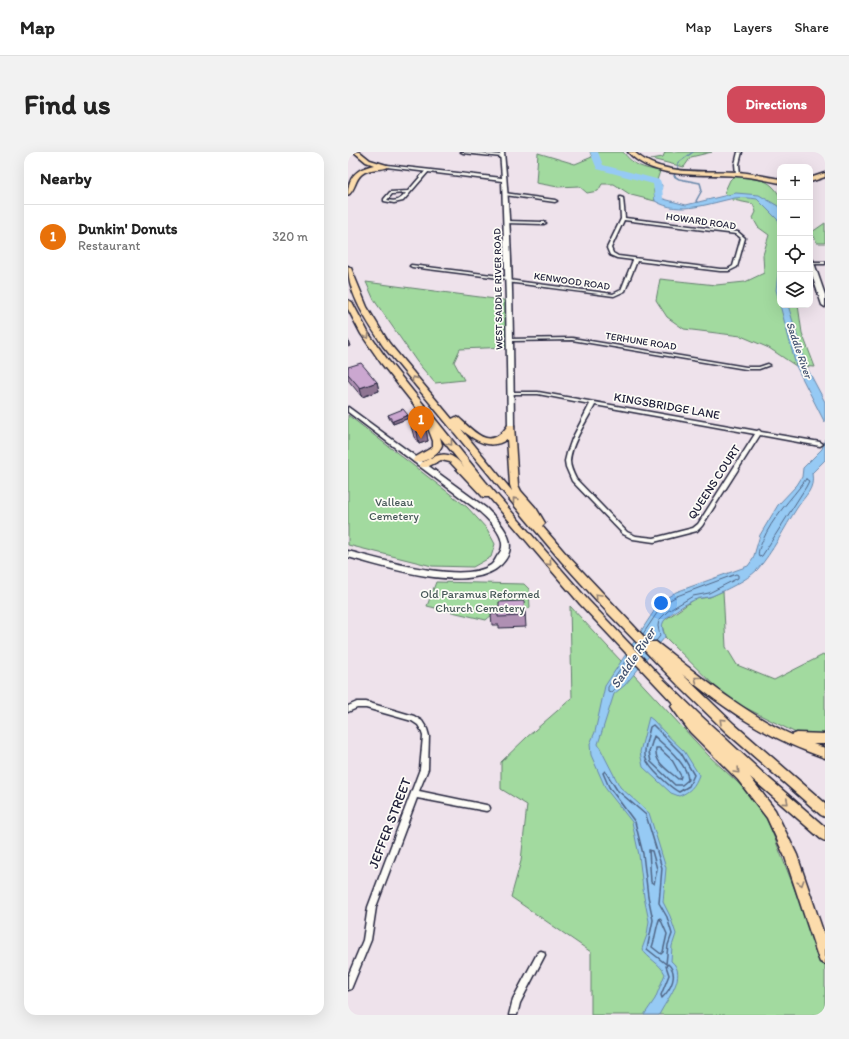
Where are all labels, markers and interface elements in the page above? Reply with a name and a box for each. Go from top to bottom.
text: Map [20,16,55,39]
text: Map [686,19,711,36]
text: Layers [733,19,772,36]
text: Share [794,19,829,36]
button: Directions [727,86,825,123]
text: Find us [24,87,111,121]
map controls [777,164,813,308]
button: + [777,164,813,200]
text: Nearby [40,168,92,188]
button: − [777,200,813,236]
street label: HOWARD ROAD [665,210,737,232]
text: Dunkin' Donuts [78,220,178,238]
street label: WEST SADDLE RIVER ROAD [490,228,506,350]
text: 1 [50,229,56,244]
text: 320 m [272,229,308,244]
button: locate [777,236,813,272]
text: Restaurant [78,238,140,253]
street label: KENWOOD ROAD [533,269,611,293]
button: layers [777,272,813,308]
water label: Saddle River [783,320,815,382]
street label: TERHUNE ROAD [604,329,678,353]
one-way arrow [362,332,369,339]
one-way arrow [411,376,418,384]
street label: KINGSBRIDGE LANE [613,390,721,422]
pin: 1 [408,406,434,439]
one-way arrow [446,439,453,446]
street label: QUEENS COURT [685,442,743,522]
park label: Valleau Cemetery [369,495,419,523]
one-way arrow [512,498,519,505]
one-way arrow [544,558,551,566]
park label: Old Paramus Reformed Church Cemetery [420,587,540,615]
one-way arrow [596,593,603,600]
your location [651,593,671,613]
water label: Saddle River [607,623,660,691]
one-way arrow [695,677,702,684]
one-way arrow [719,718,727,726]
one-way arrow [732,766,740,774]
street label: JEFFER STREET [365,775,415,871]
one-way arrow [781,797,789,804]
one-way arrow [796,879,805,886]

